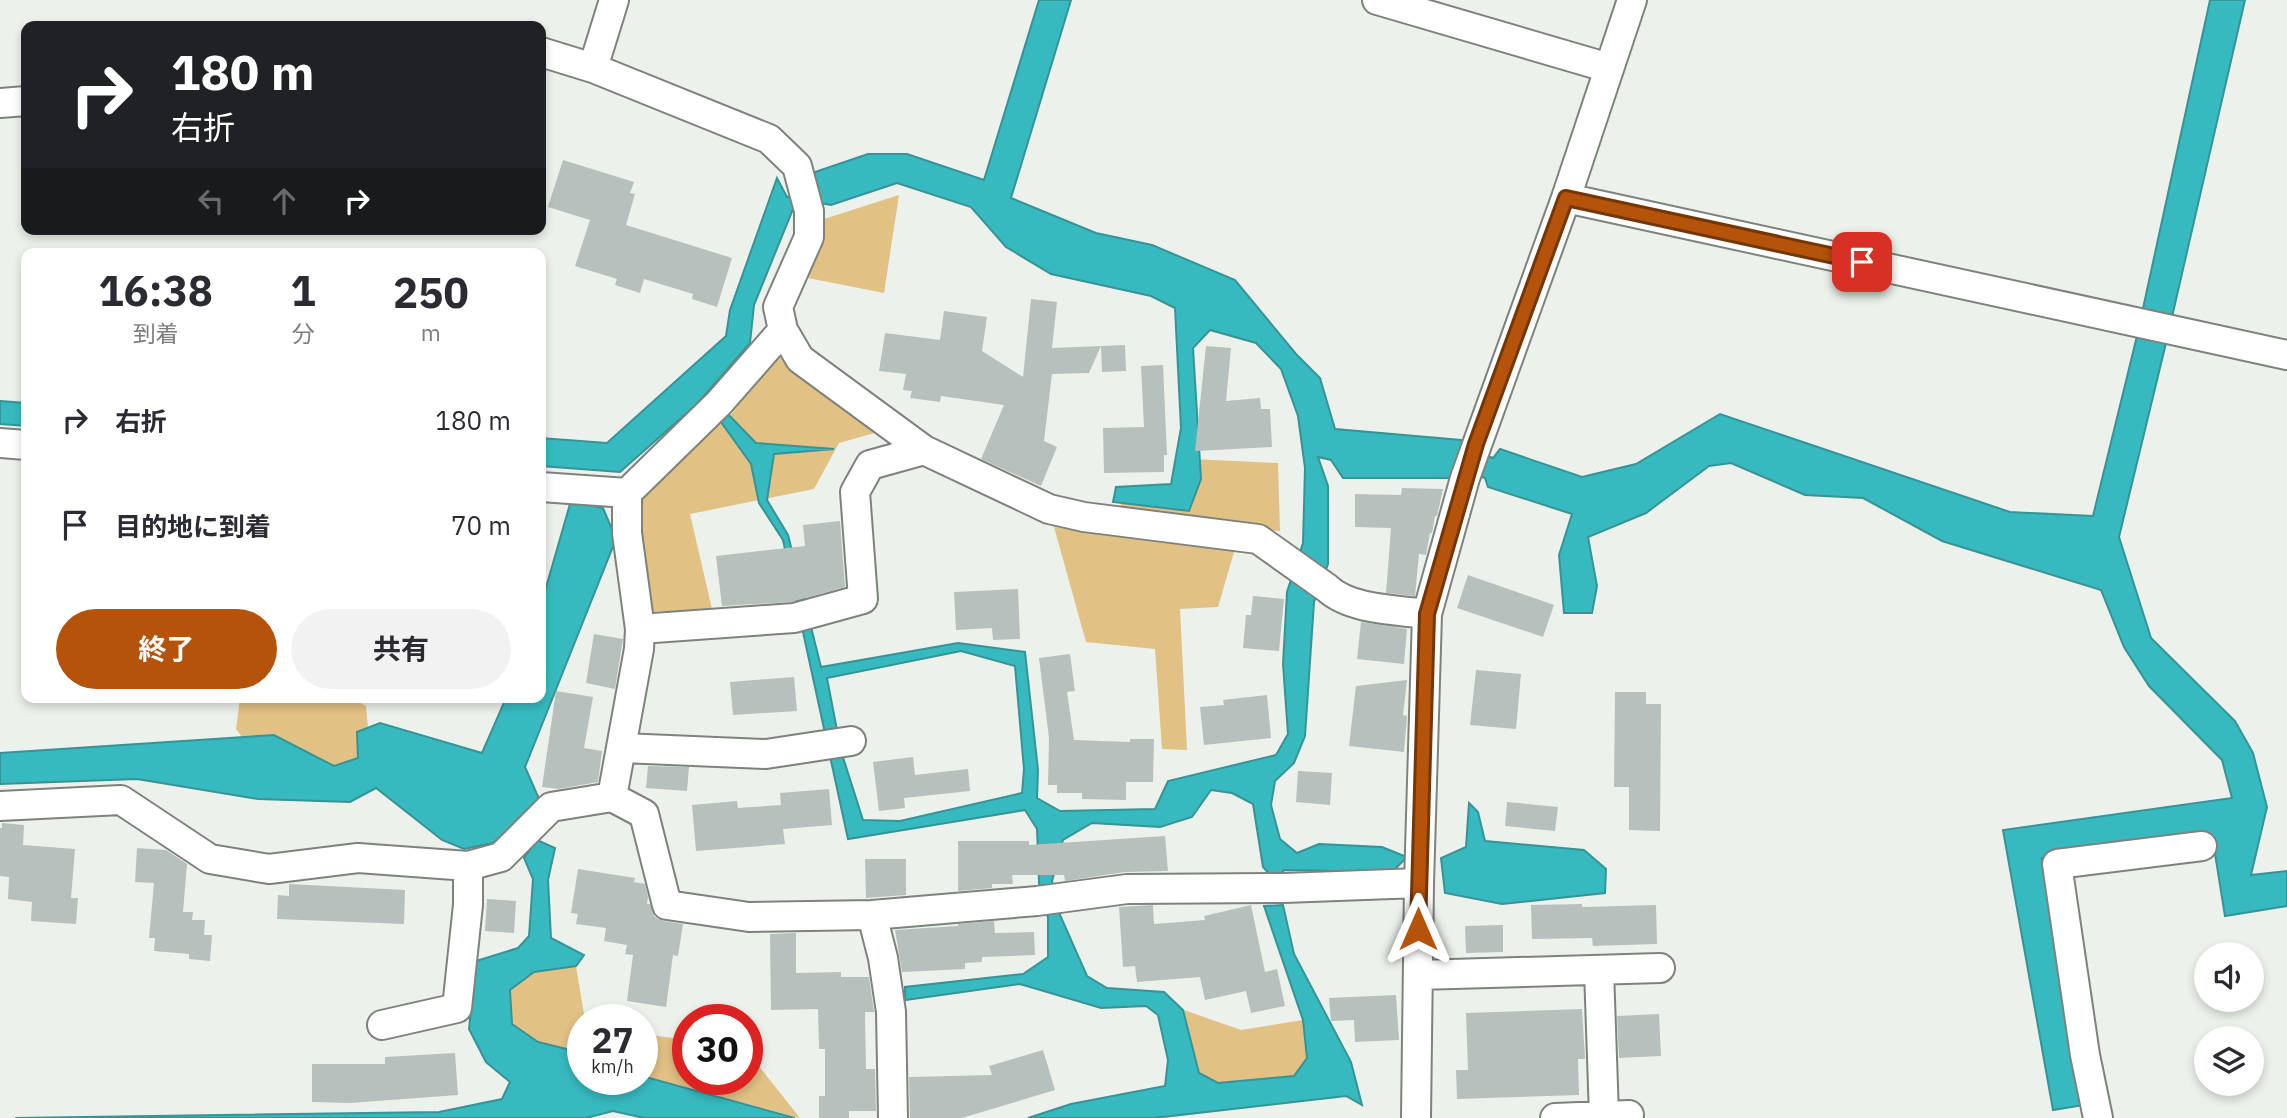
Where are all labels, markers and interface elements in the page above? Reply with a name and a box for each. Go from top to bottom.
text: 180 m [171,40,315,103]
icon: right [56,49,147,140]
text: 右折 [171,106,235,148]
icon: left [192,182,230,220]
icon: ahead [265,182,303,220]
icon: right [338,182,376,220]
pin [1832,232,1892,292]
icon: arrive [1843,243,1881,281]
text: 16:38 [98,263,213,318]
text: 1 [290,263,316,318]
text: 250 [393,265,469,320]
text: m [421,317,441,347]
text: 到着 [133,318,179,348]
text: 分 [292,318,315,348]
icon: right [56,401,94,439]
text: 180 m [435,403,511,437]
text: 右折 [115,404,167,438]
icon: arrive [56,506,94,544]
text: 70 m [451,508,511,542]
text: 目的地に到着 [115,509,271,543]
button: 終了 [56,609,277,689]
button: 共有 [291,609,511,689]
position arrow [1381,892,1455,966]
map controls [2194,942,2264,1096]
button: sound [2194,942,2264,1012]
speed limit sign: 30 [672,1004,763,1095]
text: 27 [591,1017,634,1063]
button: layers [2194,1026,2264,1096]
text: km/h [591,1055,634,1078]

